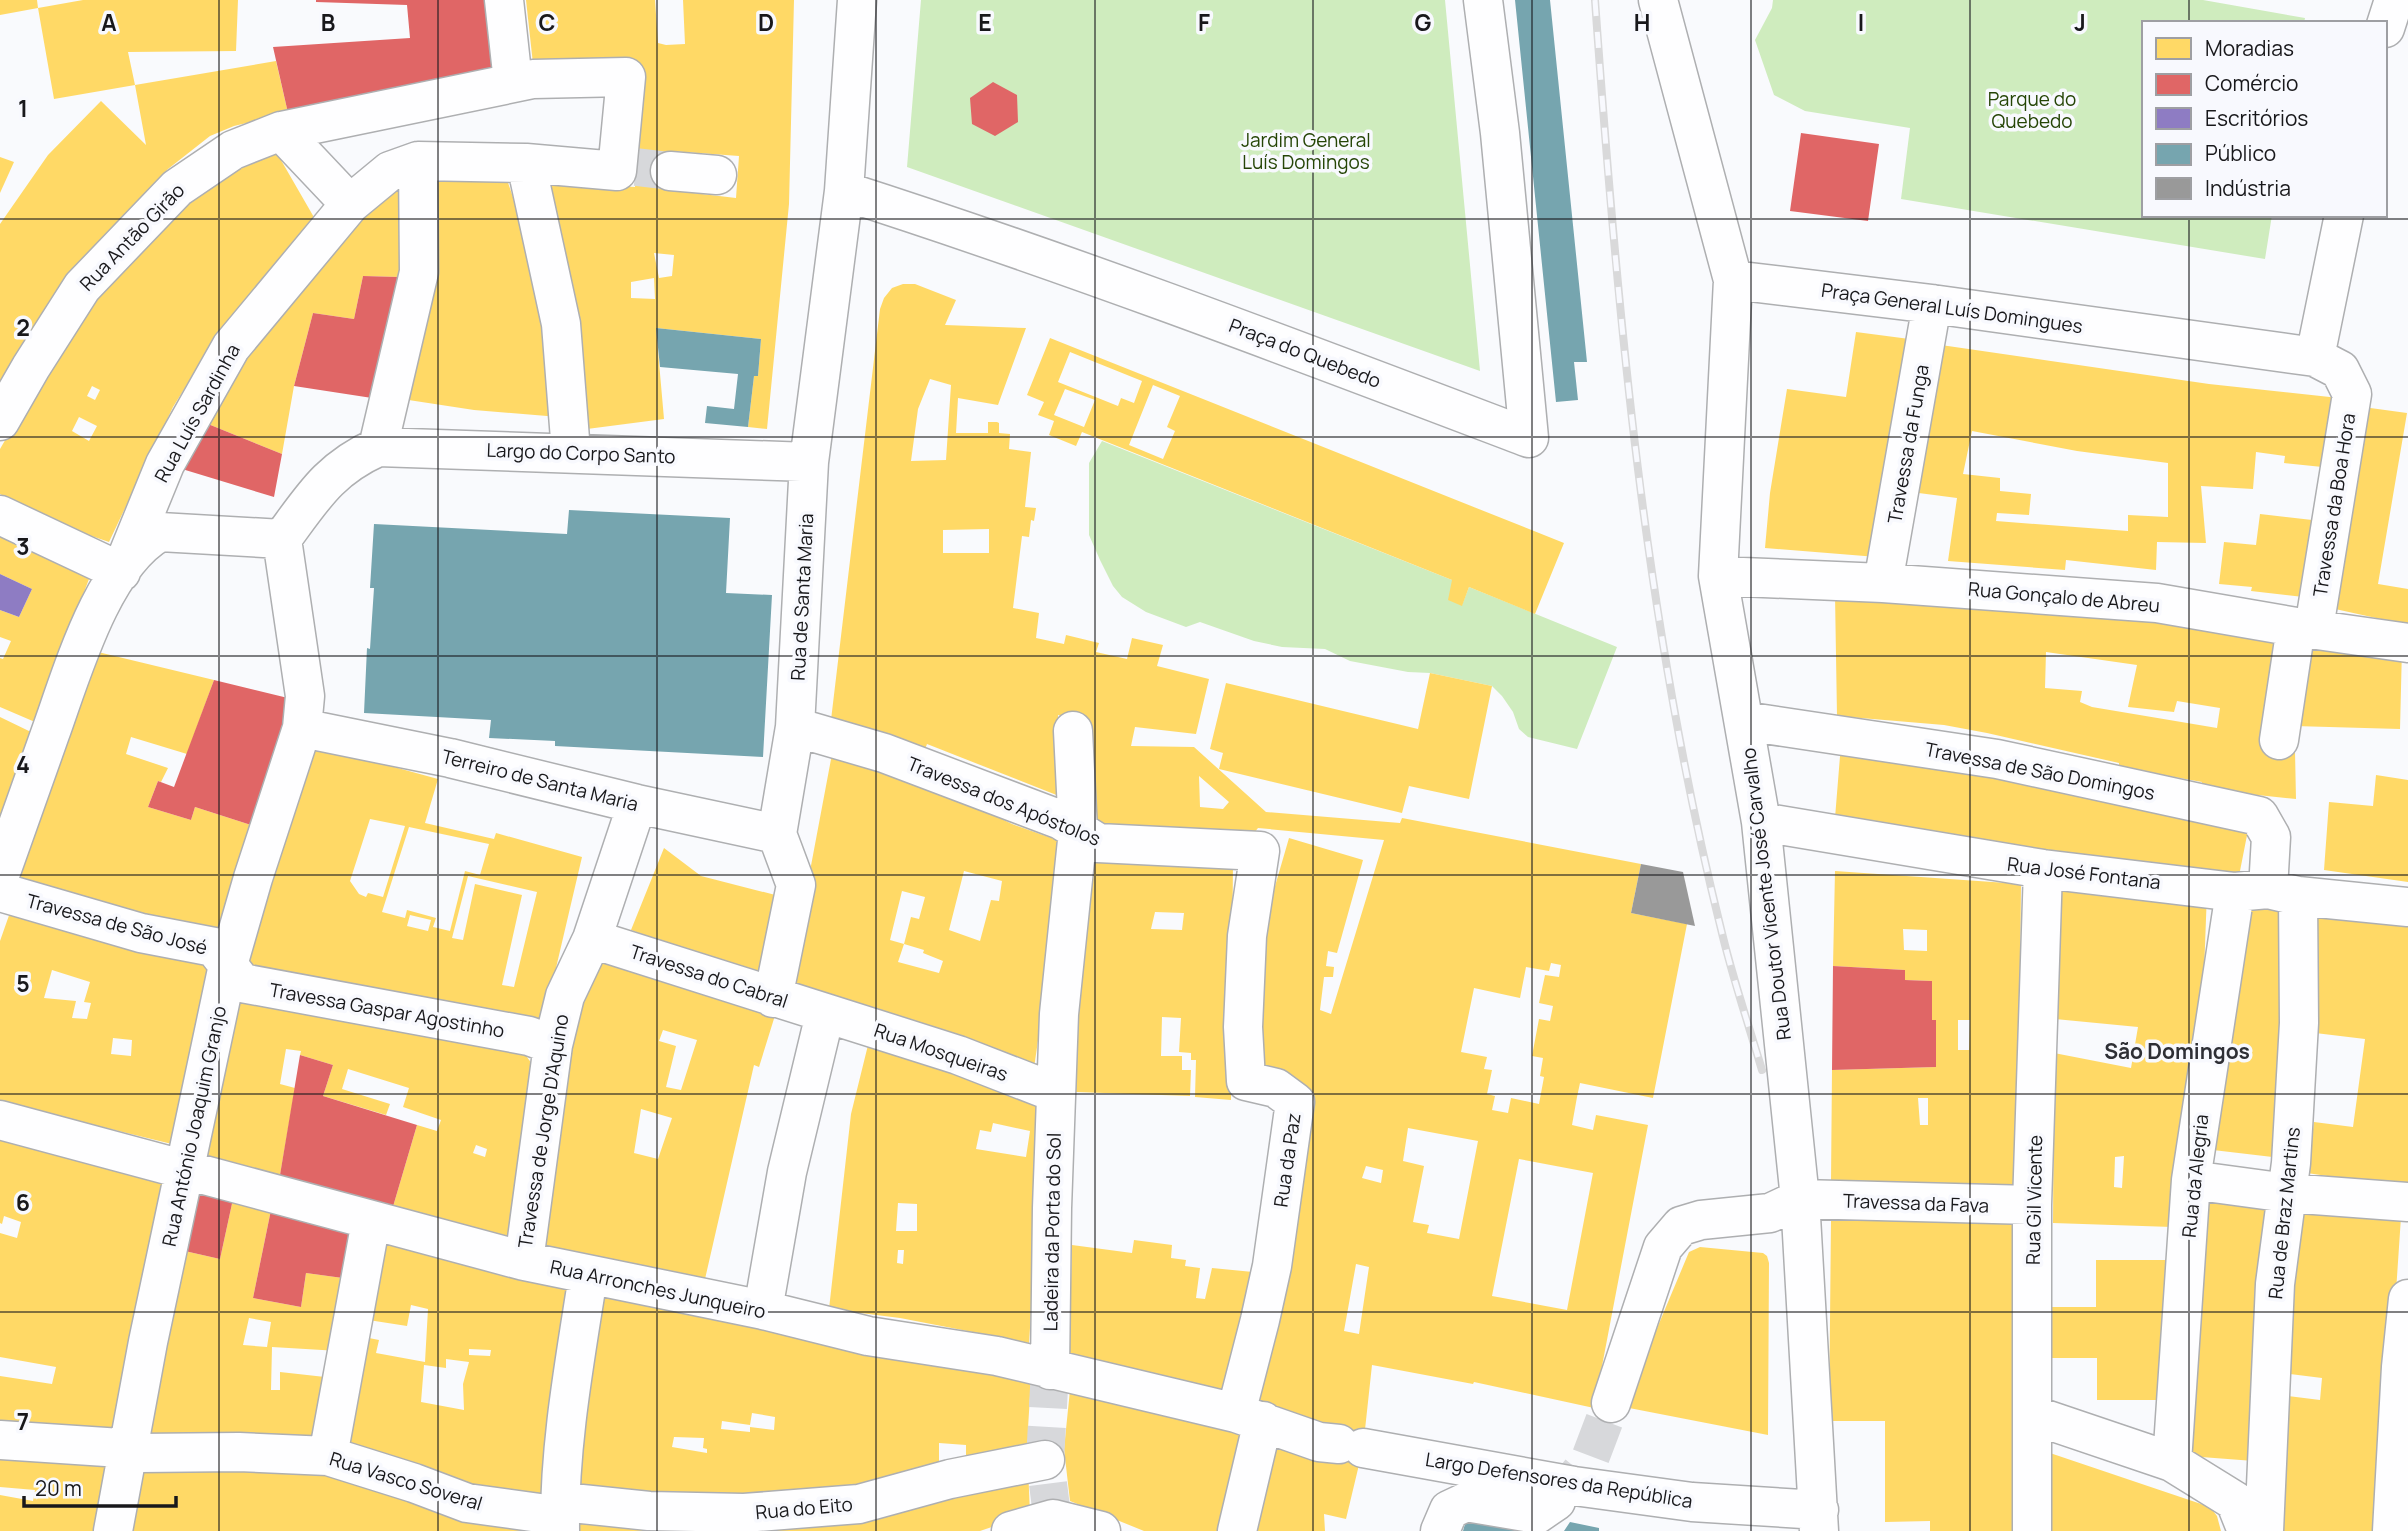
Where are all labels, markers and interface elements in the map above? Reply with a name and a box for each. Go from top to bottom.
text: A [101,6,117,38]
text: B [321,6,335,38]
text: C [539,6,556,38]
text: D [758,6,774,38]
text: E [978,6,992,38]
text: F [1198,6,1210,38]
text: G [1415,6,1432,38]
text: H [1634,6,1650,38]
text: I [1858,6,1864,38]
text: J [2074,6,2086,38]
legend [2142,21,2387,217]
text: Moradias [2205,34,2294,62]
text: Comércio [2205,69,2299,97]
park label: Parque do Quebedo [1988,86,2076,134]
text: 1 [18,92,28,124]
text: Escritórios [2205,104,2308,132]
park label: Jardim General Luís Domingos [1241,127,1371,175]
text: Público [2205,139,2276,167]
text: Indústria [2205,174,2291,202]
street label: Rua Antão Girão [74,178,190,296]
street label: Praça General Luís Domingues [1820,277,2084,339]
text: 2 [16,311,30,343]
street label: Praça do Quebedo [1225,312,1385,394]
street label: Rua Luís Sardinha [148,339,246,487]
street label: Travessa da Funga [1881,362,1935,526]
street label: Travessa da Boa Hora [2307,411,2361,599]
street label: Largo do Corpo Santo [486,437,676,469]
street label: Rua de Santa Maria [785,513,819,681]
text: 3 [16,530,30,562]
street label: Rua Gonçalo de Abreu [1967,576,2161,618]
street label: Travessa de São Domingos [1923,736,2157,806]
street label: Terreiro de Santa Maria [439,743,641,817]
street label: Rua Doutor Vicente José Carvalho [1735,746,1797,1042]
text: 4 [16,748,30,780]
street label: Travessa dos Apóstolos [903,750,1105,852]
street label: Rua José Fontana [2006,851,2162,895]
street label: Travessa de São José [24,887,210,961]
street label: Travessa do Cabral [627,938,791,1014]
text: 5 [16,967,30,999]
street label: Travessa Gaspar Agostinho [267,977,507,1043]
street label: Rua António Joaquim Granjo [156,1003,232,1249]
street label: Travessa de Jorge D'Aquino [512,1012,574,1250]
street label: Rua Mosqueiras [871,1017,1011,1087]
district label: São Domingos [2104,1037,2250,1065]
street label: Rua da Paz [1268,1111,1306,1209]
street label: Rua da Alegria [2176,1113,2214,1239]
street label: Rua de Braz Martins [2262,1126,2306,1300]
street label: Ladeira da Porta do Sol [1037,1132,1067,1332]
street label: Rua Gil Vicente [2020,1135,2048,1265]
text: 6 [16,1186,30,1218]
street label: Travessa da Fava [1842,1187,1990,1219]
street label: Rua Arronches Junqueiro [548,1253,768,1325]
text: 7 [17,1405,29,1437]
street label: Rua Vasco Soveral [326,1445,486,1517]
street label: Largo Defensores da República [1424,1446,1694,1514]
scale bar [24,1464,177,1508]
text: 20 m [35,1474,82,1502]
street label: Rua do Eito [754,1491,854,1525]

